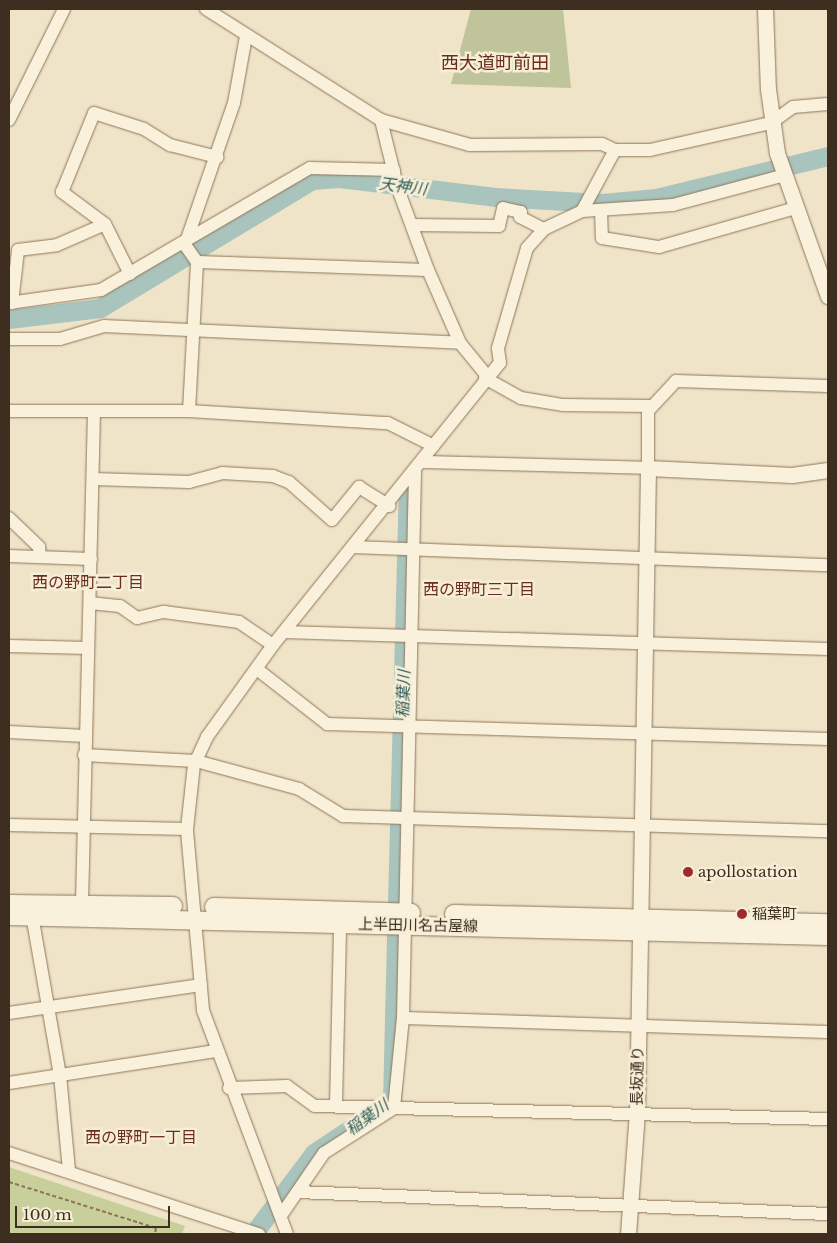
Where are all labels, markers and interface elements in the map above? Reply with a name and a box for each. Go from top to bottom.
district label: 西大道町前田 [441,52,549,74]
water label: 天神川 [378,174,428,198]
district label: 西の野町二丁目 [32,572,144,592]
district label: 西の野町三丁目 [423,579,535,599]
water label: 稲葉川 [393,670,413,718]
place label: apollostation [698,863,798,881]
marker: apollostation [682,866,694,878]
place label: 稲葉町 [752,905,797,923]
marker: 稲葉町 [736,908,748,920]
street label: 上半田川名古屋線 [358,915,478,935]
street label: 長坂通り [627,1046,647,1106]
water label: 稲葉川 [342,1095,392,1139]
district label: 西の野町一丁目 [85,1127,197,1147]
scale bar [18,1196,172,1228]
text: 100 m [23,1205,72,1224]

